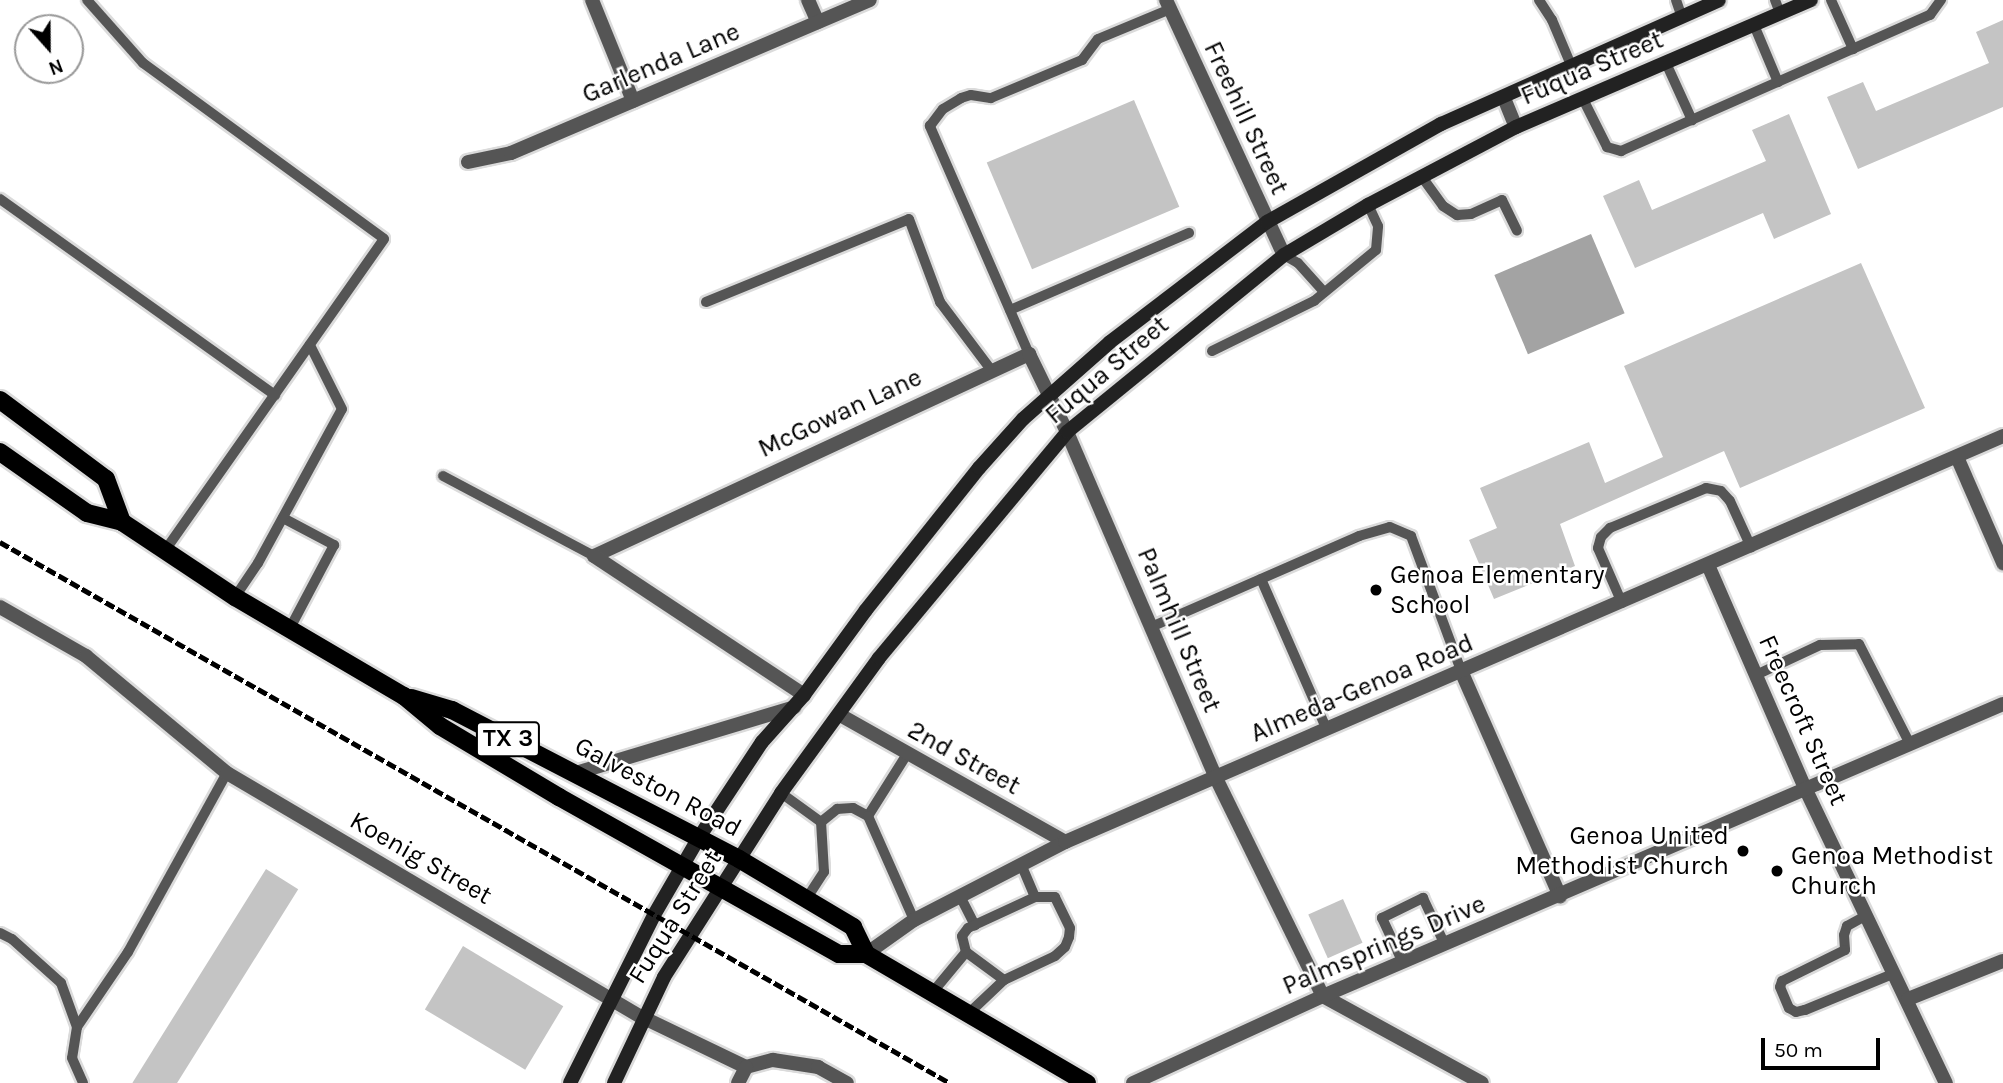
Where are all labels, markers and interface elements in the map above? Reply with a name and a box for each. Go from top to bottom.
north arrow [14,14,84,84]
street label: Garlenda Lane [577,16,745,110]
street label: Fuqua Street [1516,24,1668,112]
street label: Freehill Street [1197,37,1295,199]
text: N [46,54,66,79]
street label: Fuqua Street [1039,309,1175,431]
street label: McGowan Lane [753,361,927,465]
street label: Palmhill Street [1130,543,1228,717]
place label: Genoa Elementary School [1390,559,1605,620]
marker: Genoa Elementary School [1368,582,1384,598]
street label: Almeda-Genoa Road [1246,627,1478,749]
street label: Freecroft Street [1752,630,1854,810]
street label: 2nd Street [902,714,1026,802]
road number: TX 3 [475,718,541,760]
street label: Galveston Road [569,730,747,844]
street label: Koenig Street [344,805,498,911]
place label: Genoa United Methodist Church [1515,820,1729,882]
place label: Genoa Methodist Church [1791,840,1993,902]
marker: Genoa United Methodist Church [1735,843,1751,859]
street label: Fuqua Street [622,844,728,990]
marker: Genoa Methodist Church [1769,863,1785,879]
street label: Palmsprings Drive [1278,888,1490,1002]
scale bar [1765,1024,1884,1068]
text: 50 m [1774,1038,1823,1062]

